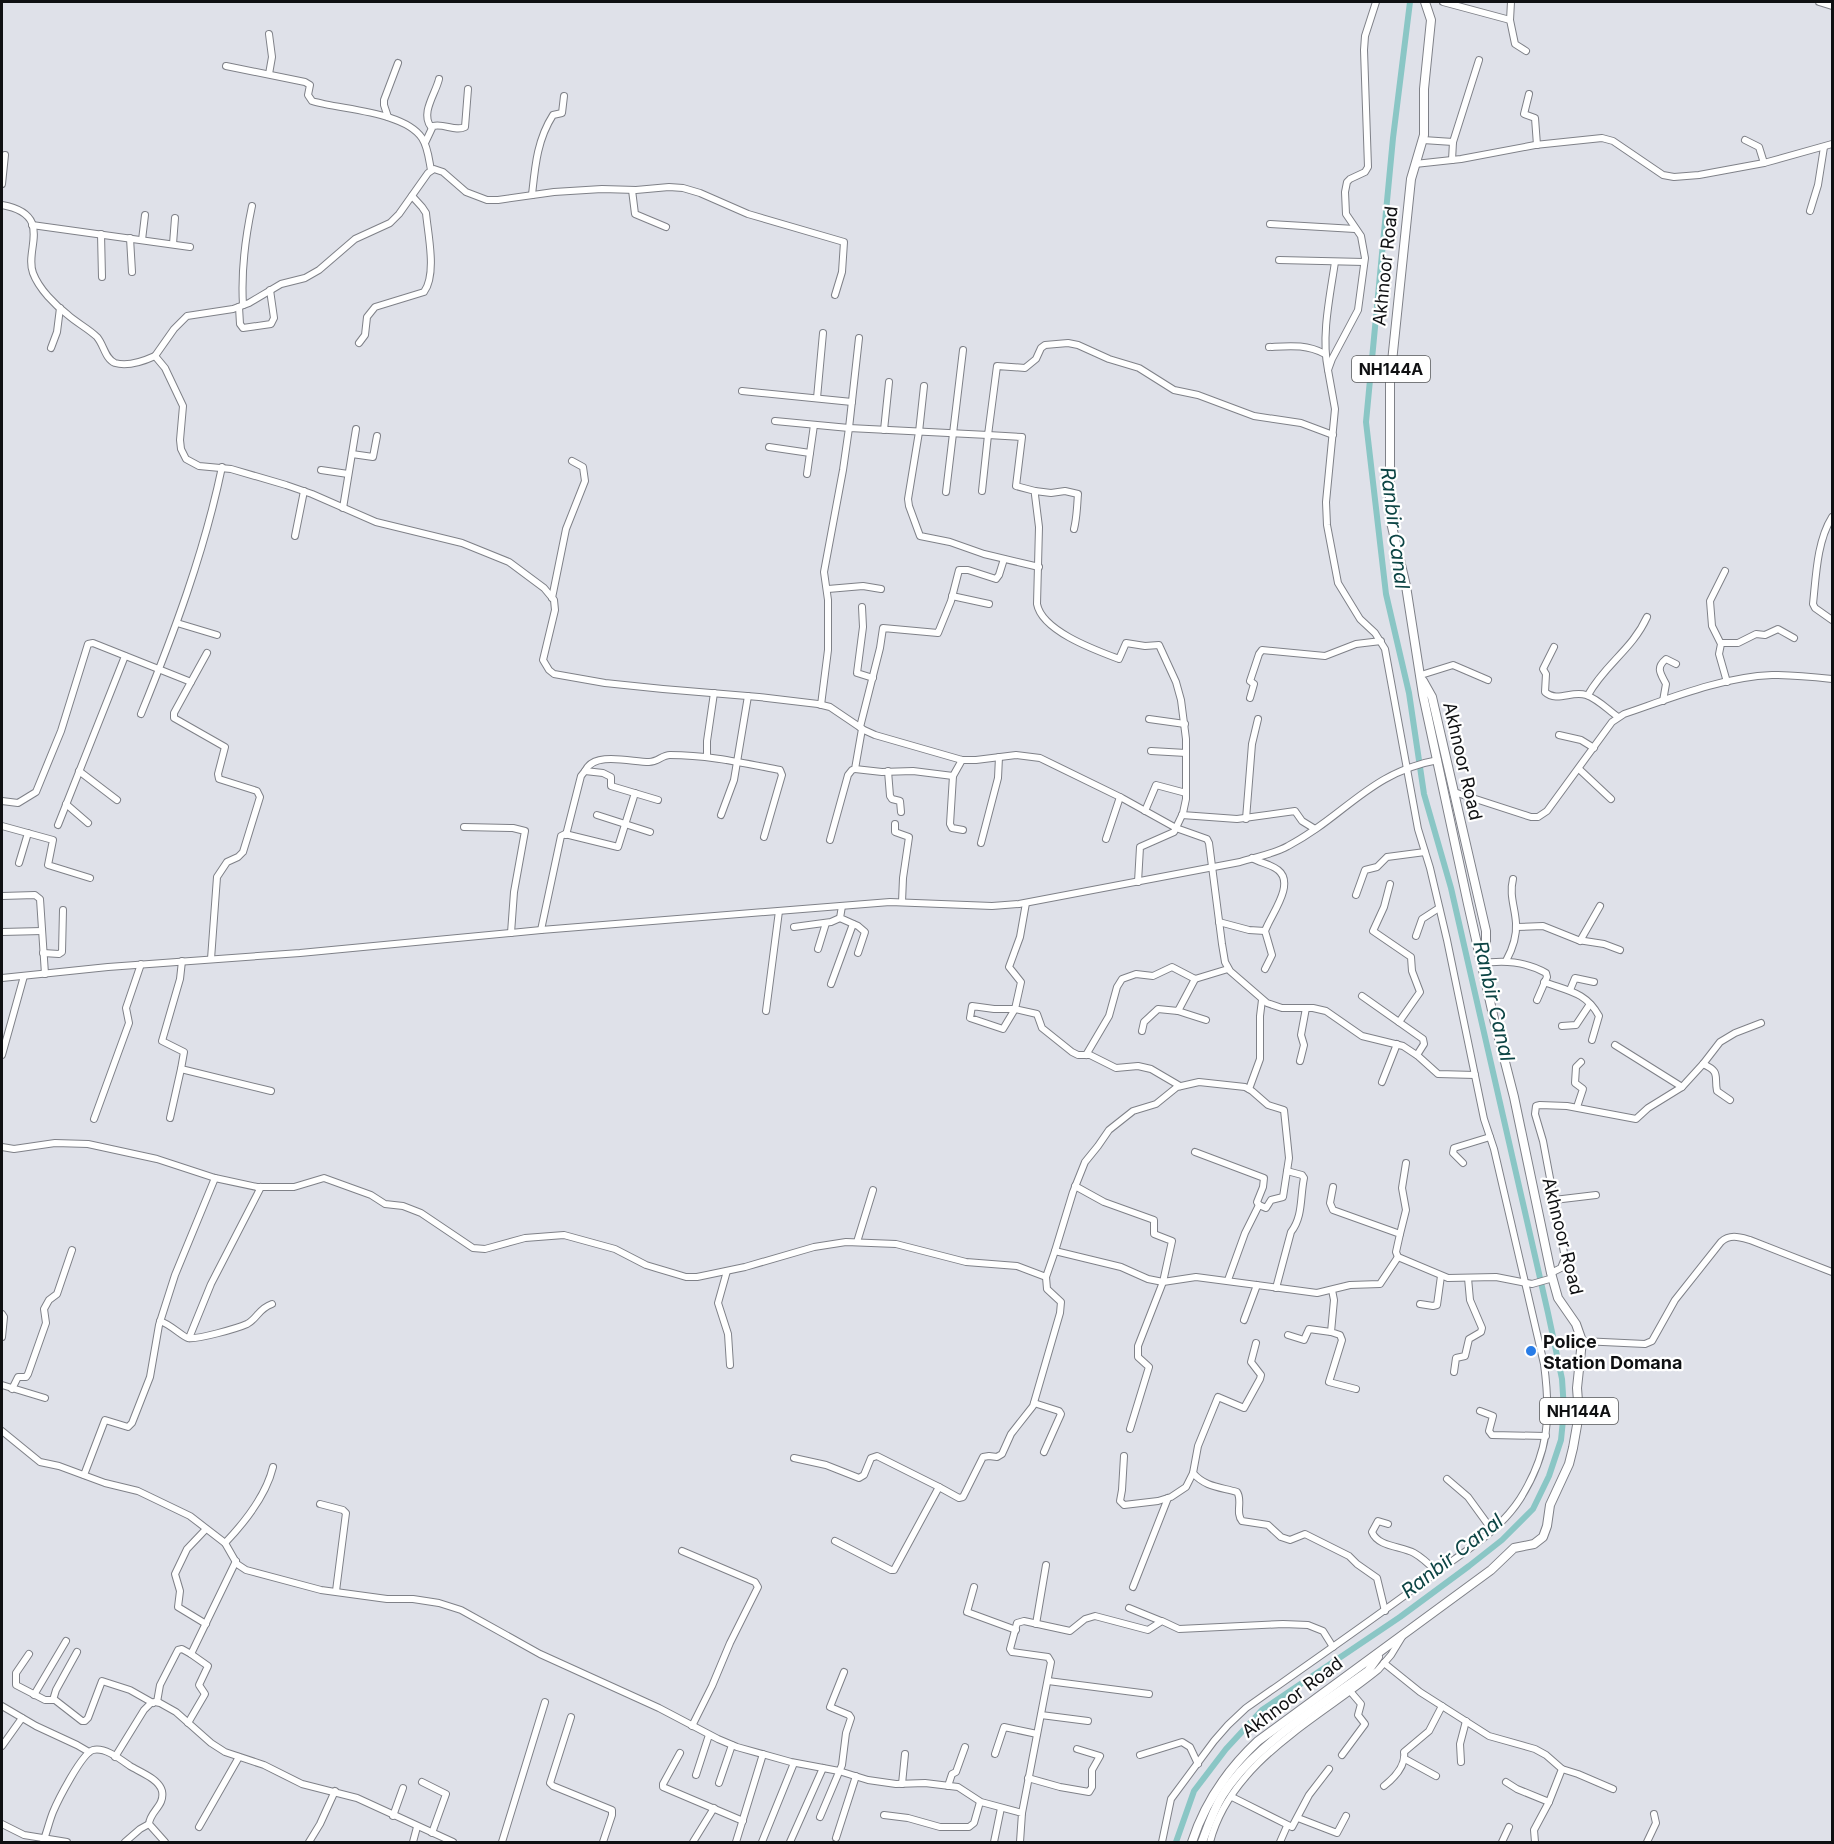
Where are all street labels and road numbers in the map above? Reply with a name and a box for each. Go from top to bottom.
street label: Akhnoor Road [1368,205,1402,327]
road number: NH144A [1352,356,1430,382]
street label: Akhnoor Road [1439,700,1487,822]
street label: Akhnoor Road [1538,1175,1588,1297]
road number: NH144A [1540,1398,1618,1424]
street label: Akhnoor Road [1238,1652,1346,1742]

